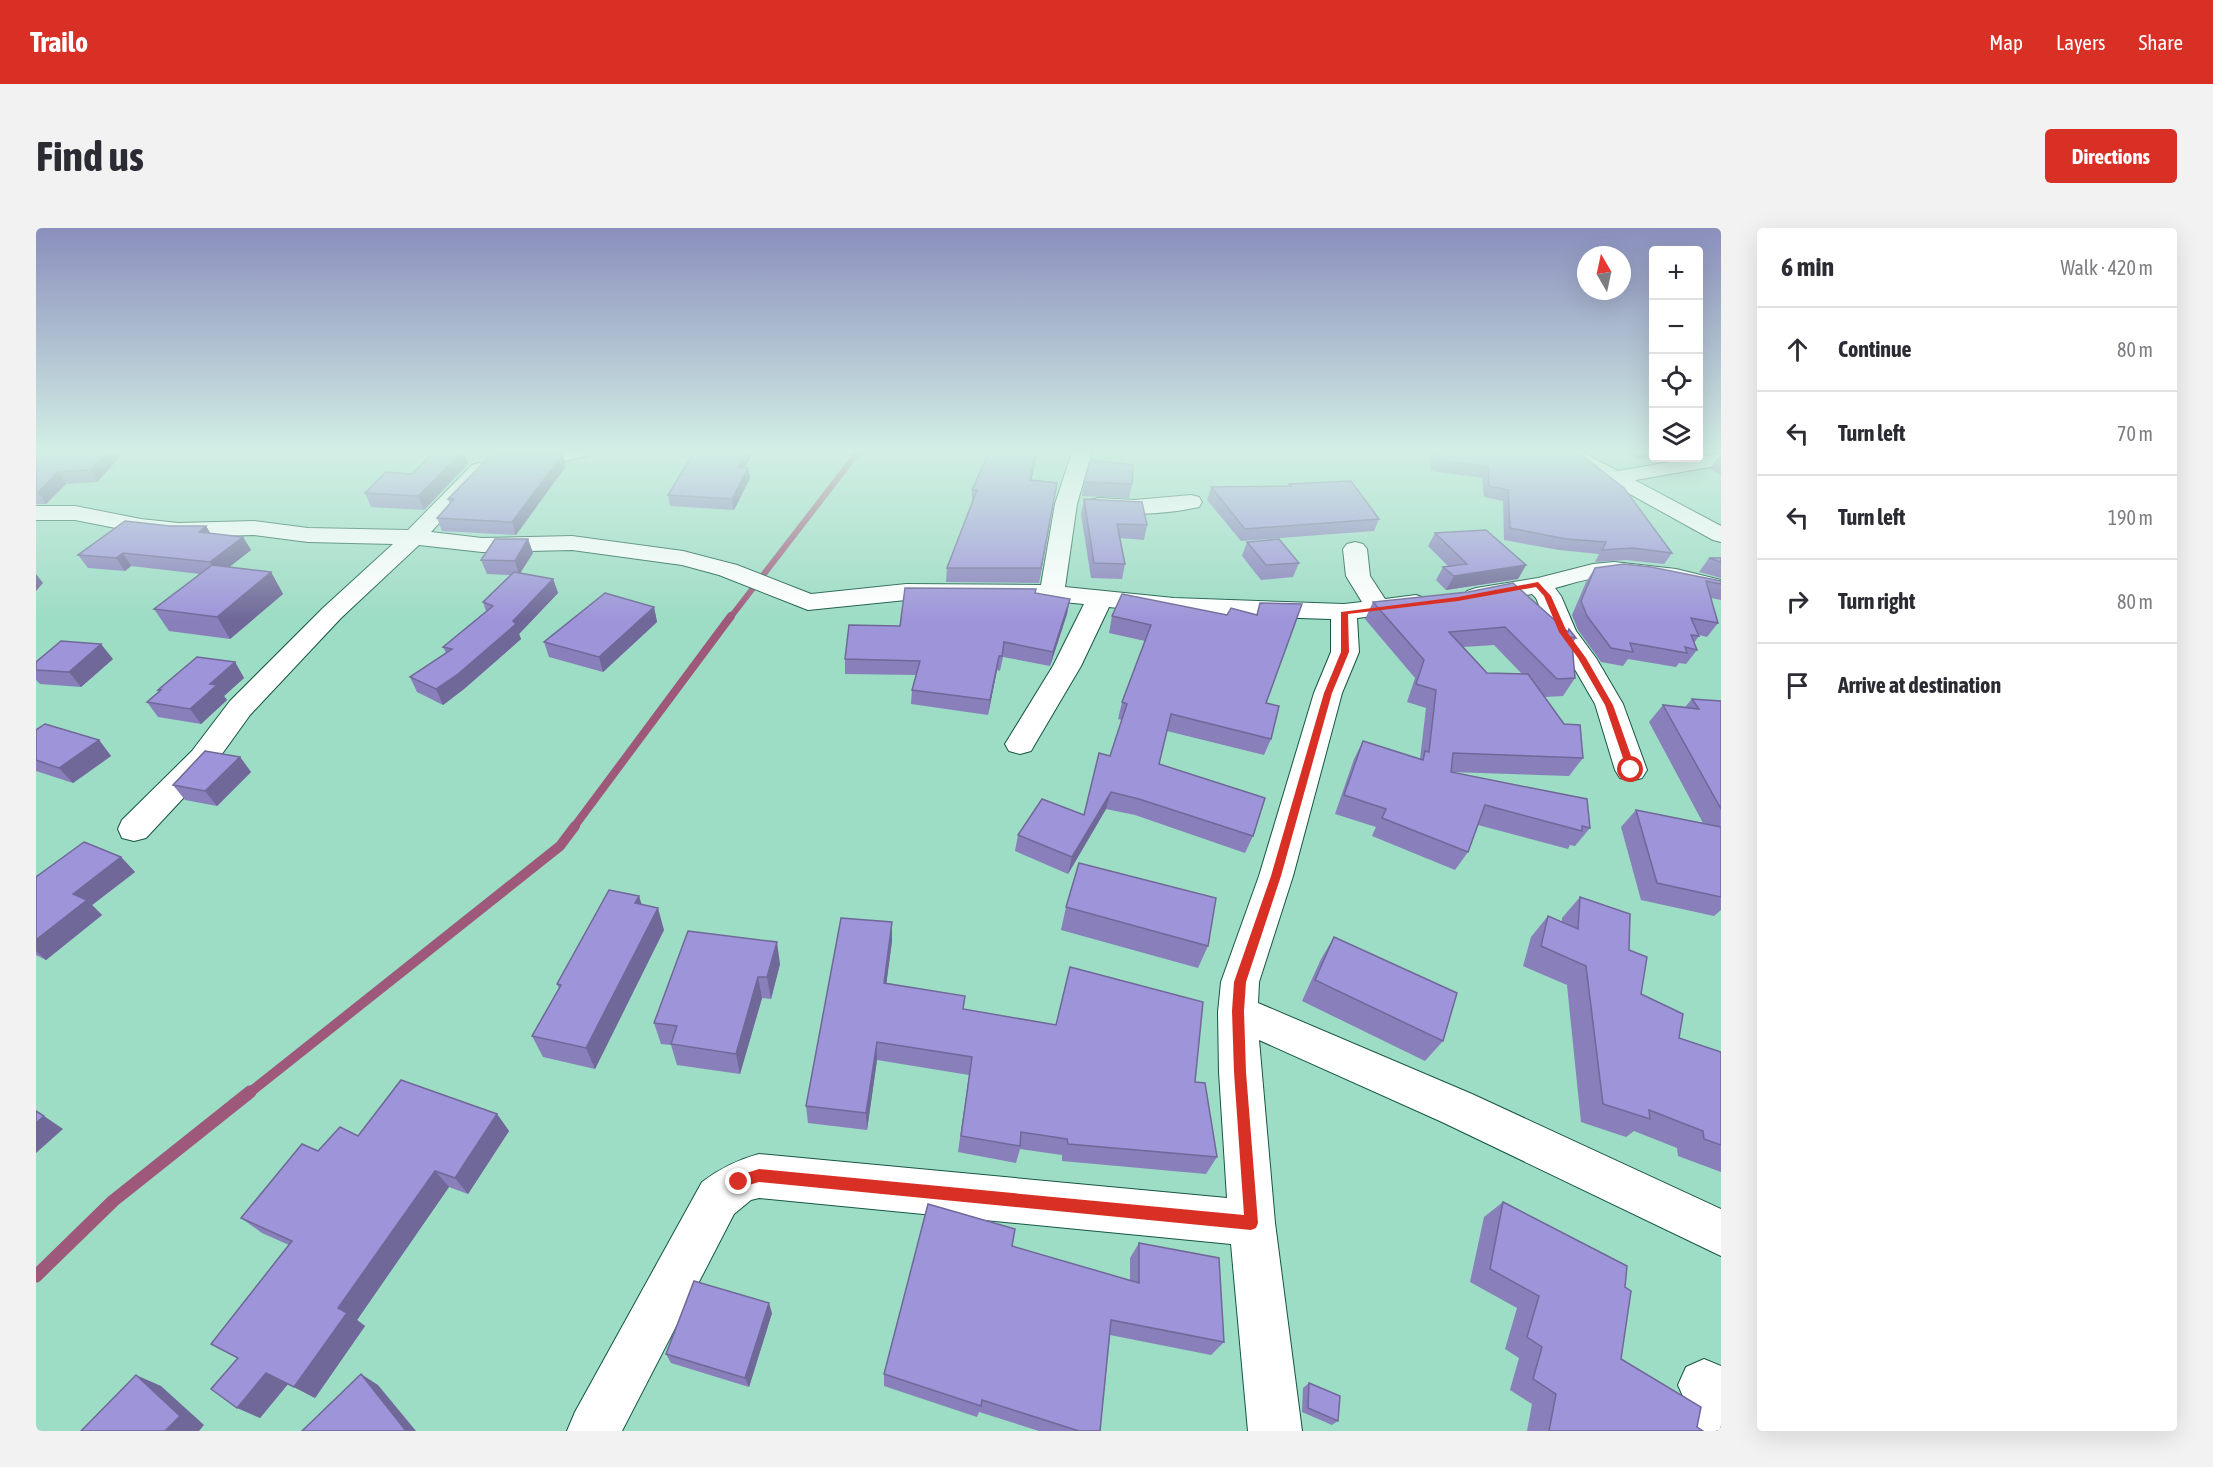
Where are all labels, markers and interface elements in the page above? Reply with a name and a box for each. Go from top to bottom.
text: Trailo [30,26,88,58]
text: Map [1989,30,2023,54]
text: Layers [2056,30,2106,54]
text: Share [2139,30,2183,54]
button: Directions [2045,129,2177,183]
text: Find us [36,132,144,180]
north arrow [1577,246,1631,300]
map controls [1649,246,1703,462]
button: + [1649,246,1703,300]
text: 6 min [1781,252,1834,282]
text: Walk · 420 m [2061,256,2153,279]
button: − [1649,300,1703,354]
icon: ahead [1781,333,1814,366]
text: Continue [1838,336,1912,362]
text: 80 m [2117,338,2153,361]
button: locate [1649,354,1703,408]
button: layers [1649,408,1703,462]
icon: left [1781,417,1814,450]
text: Turn left [1838,420,1905,446]
text: 70 m [2117,422,2153,445]
icon: left [1781,501,1814,534]
text: Turn left [1838,504,1905,530]
text: 190 m [2108,506,2153,529]
icon: right [1781,585,1814,618]
text: Turn right [1838,588,1915,614]
text: 80 m [2117,590,2153,613]
icon: arrive [1781,669,1814,702]
text: Arrive at destination [1838,672,2001,698]
route start [1617,756,1643,782]
route end [725,1168,751,1194]

